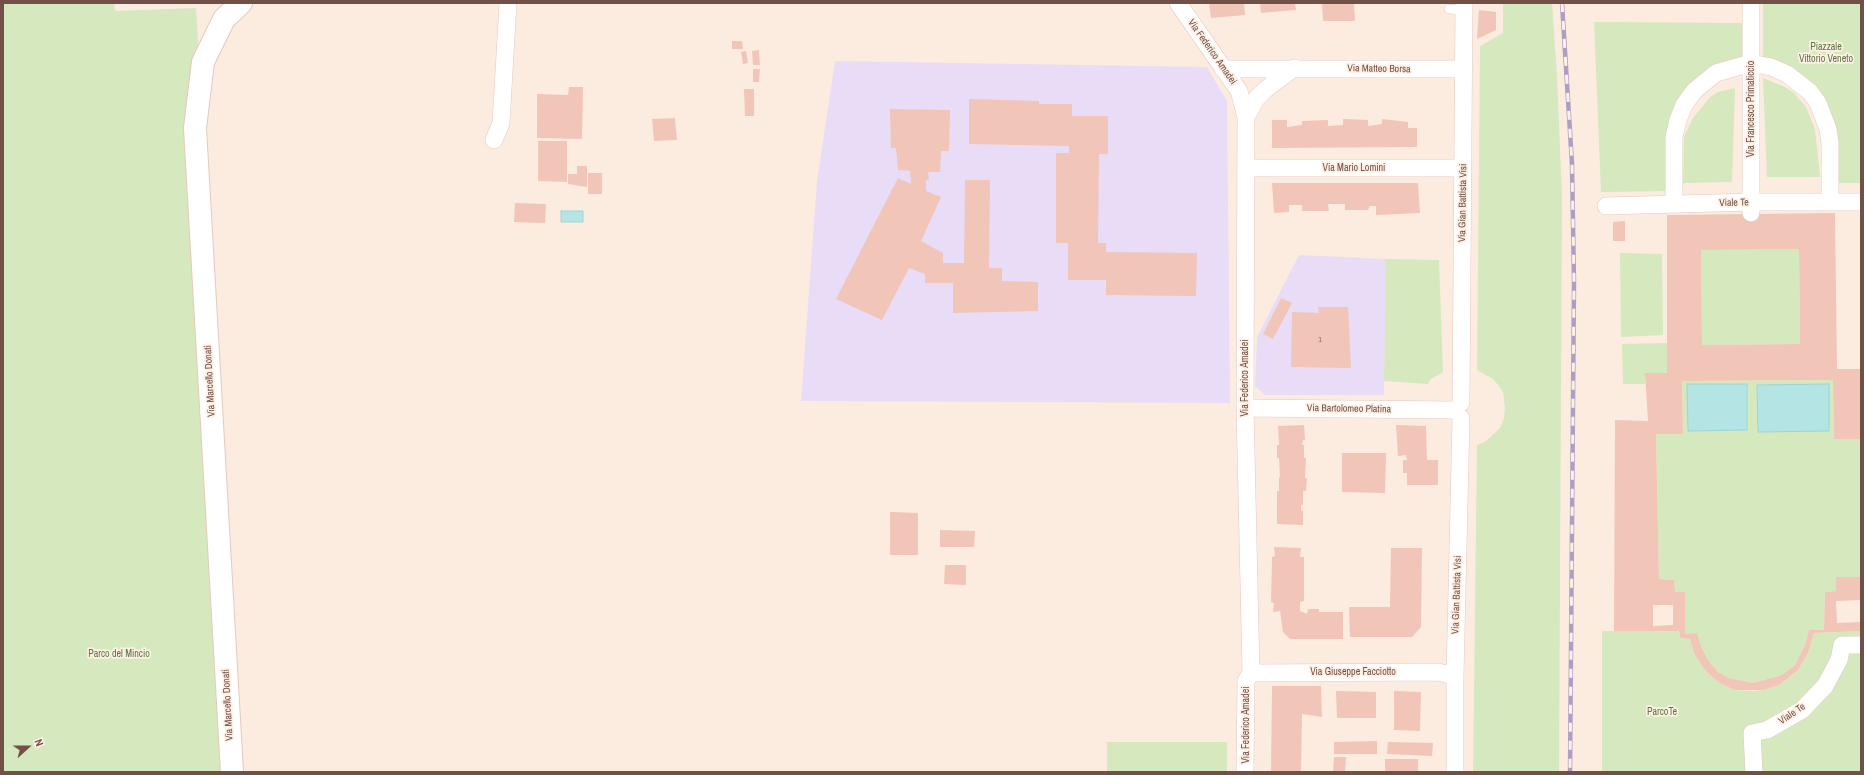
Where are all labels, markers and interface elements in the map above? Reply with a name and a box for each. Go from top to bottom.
street label: Via Federico Amadei [1185,17,1239,87]
park label: Piazzale Vittorio Veneto [1799,41,1853,64]
street label: Via Francesco Primaticcio [1745,61,1757,157]
street label: Via Matteo Borsa [1347,62,1411,76]
street label: Via Mario Lomini [1323,162,1385,174]
street label: Via Gian Battista Visi [1456,164,1470,242]
street label: Viale Te [1719,197,1749,209]
house number: 1 [1318,335,1322,345]
street label: Via Federico Amadei [1239,340,1251,416]
street label: Via Marcello Donati [202,345,218,417]
street label: Via Bartolomeo Platina [1307,402,1391,416]
street label: Via Gian Battista Visi [1450,556,1464,634]
park label: Parco del Mincio [88,648,150,660]
street label: Via Giuseppe Facciotto [1310,666,1396,678]
street label: Via Marcello Donati [220,669,236,741]
street label: Via Federico Amadei [1240,687,1252,763]
street label: Viale Te [1776,701,1808,727]
park label: ParcoTe [1647,706,1677,718]
north arrow [8,727,48,767]
text: N [31,737,47,748]

